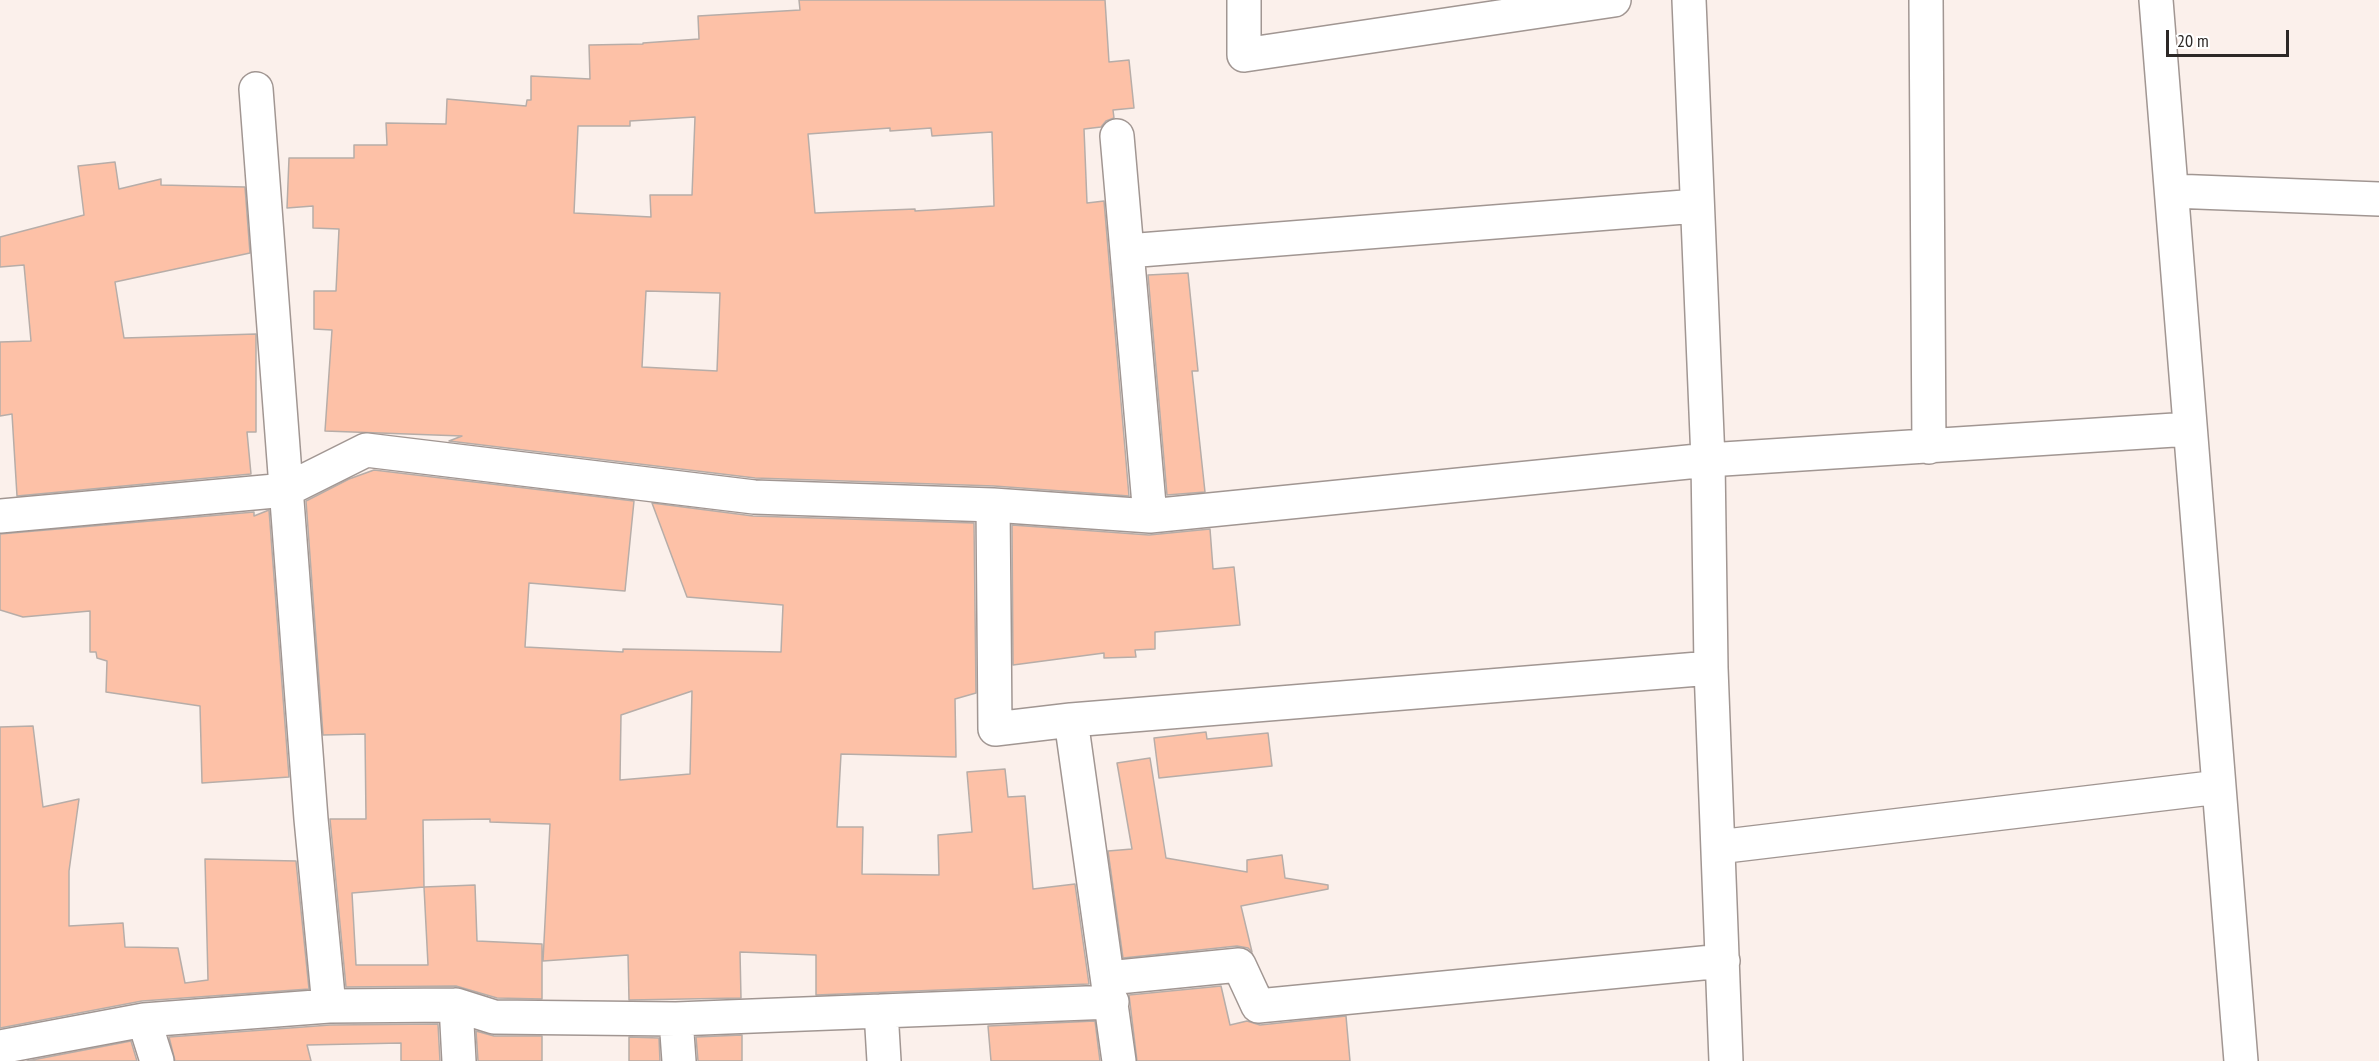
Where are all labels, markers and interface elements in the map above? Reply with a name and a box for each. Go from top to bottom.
scale bar [2169,18,2292,56]
text: 20 m [2177,29,2209,52]

